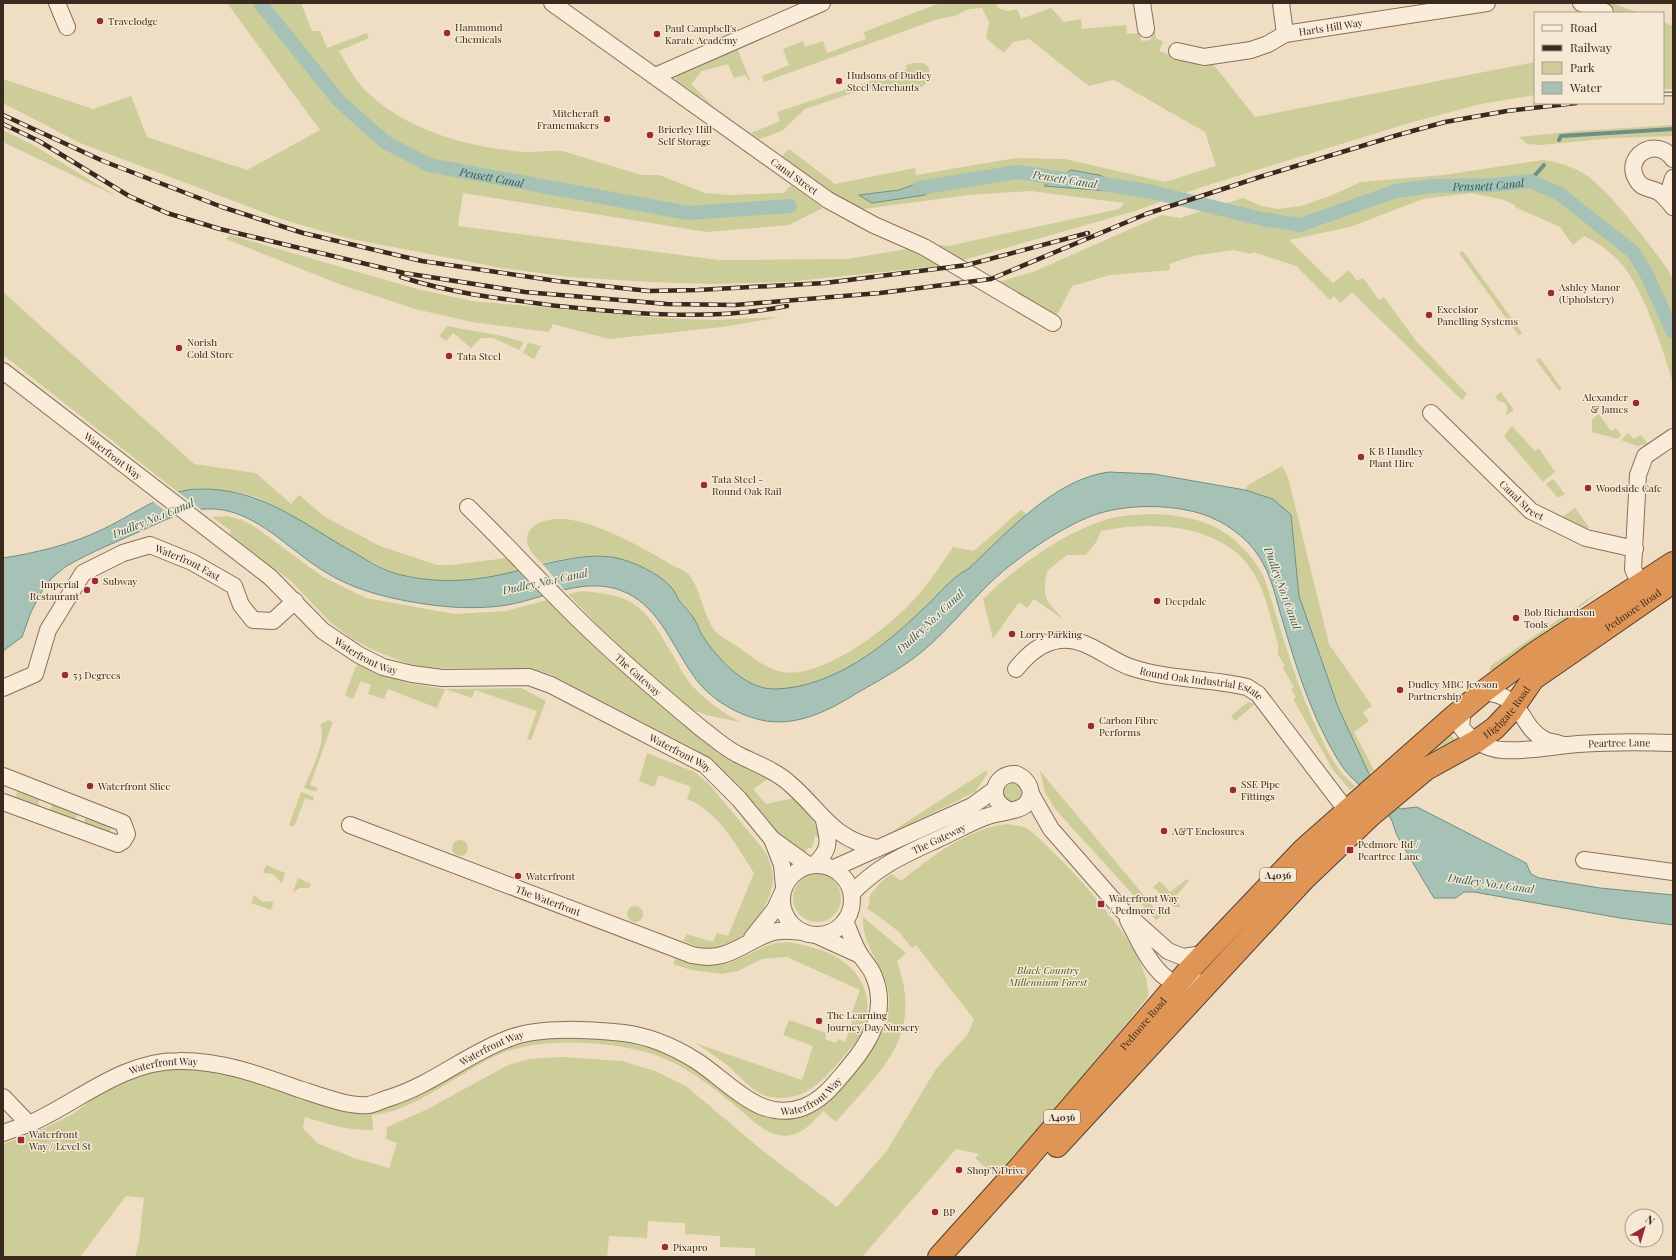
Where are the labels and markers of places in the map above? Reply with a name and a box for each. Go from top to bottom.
place label: Travelodge [108,14,158,28]
marker: Travelodge [95,16,105,26]
place label: Hammond Chemicals [455,20,503,46]
place label: Paul Campbell's Karate Academy [665,21,738,47]
marker: Hammond Chemicals [442,28,452,38]
marker: Paul Campbell's Karate Academy [652,29,662,39]
place label: Hudsons of Dudley Steel Merchants [847,68,932,94]
marker: Hudsons of Dudley Steel Merchants [834,76,844,86]
place label: Mitchcraft Framemakers [537,106,599,132]
marker: Mitchcraft Framemakers [602,114,612,124]
place label: Brierley Hill Self Storage [658,122,712,148]
marker: Brierley Hill Self Storage [645,130,655,140]
place label: Ashley Manor (Upholstery) [1558,280,1621,306]
marker: Ashley Manor (Upholstery) [1546,288,1556,298]
place label: Excelsior Panelling Systems [1437,302,1518,328]
marker: Excelsior Panelling Systems [1424,310,1434,320]
place label: Norish Cold Store [187,335,234,361]
marker: Norish Cold Store [174,343,184,353]
place label: Tata Steel [457,349,501,363]
marker: Tata Steel [444,351,454,361]
place label: Alexander & James [1582,390,1629,416]
marker: Alexander & James [1631,398,1641,408]
place label: K B Handley Plant Hire [1369,444,1424,470]
marker: K B Handley Plant Hire [1356,452,1366,462]
place label: Tata Steel - Round Oak Rail [712,472,782,498]
marker: Tata Steel - Round Oak Rail [699,480,709,490]
place label: Woodside Cafe [1595,481,1662,495]
marker: Woodside Cafe [1583,483,1593,493]
place label: Subway [103,574,137,588]
marker: Subway [90,576,100,586]
place label: Imperial Restaurant [30,577,79,603]
marker: Imperial Restaurant [82,585,92,595]
place label: Deepdale [1165,594,1207,608]
marker: Deepdale [1152,596,1162,606]
place label: Bob Richardson Tools [1524,605,1595,631]
marker: Bob Richardson Tools [1511,613,1521,623]
place label: Lorry Parking [1020,627,1083,641]
marker: Lorry Parking [1007,629,1017,639]
place label: 53 Degrees [73,668,121,682]
marker: 53 Degrees [60,670,70,680]
place label: Dudley MBC Jewson Partnership [1408,677,1498,703]
marker: Dudley MBC Jewson Partnership [1395,685,1405,695]
place label: Carbon Fibre Performs [1099,713,1158,739]
marker: Carbon Fibre Performs [1086,721,1096,731]
place label: SSE Pipe Fittings [1241,777,1280,803]
place label: Waterfront Slice [97,779,171,793]
marker: Waterfront Slice [85,781,95,791]
marker: SSE Pipe Fittings [1228,785,1238,795]
place label: A&T Enclosures [1171,824,1244,838]
marker: A&T Enclosures [1159,826,1169,836]
place label: Pedmore Rd / Peartree Lane [1358,837,1421,863]
marker: Pedmore Rd / Peartree Lane [1345,845,1355,855]
place label: Waterfront [525,869,576,883]
marker: Waterfront [513,871,523,881]
place label: Waterfront Way / Pedmore Rd [1108,891,1179,917]
marker: Waterfront Way / Pedmore Rd [1096,899,1106,909]
place label: The Learning Journey Day Nursery [826,1008,920,1034]
marker: The Learning Journey Day Nursery [814,1016,824,1026]
place label: Waterfront Way / Level St [28,1127,91,1153]
marker: Waterfront Way / Level St [16,1135,26,1145]
place label: Shop'N Drive [967,1163,1025,1177]
marker: Shop'N Drive [954,1165,964,1175]
place label: BP [943,1205,955,1219]
marker: BP [930,1207,940,1217]
place label: Pixapro [673,1240,708,1254]
marker: Pixapro [660,1242,670,1252]

